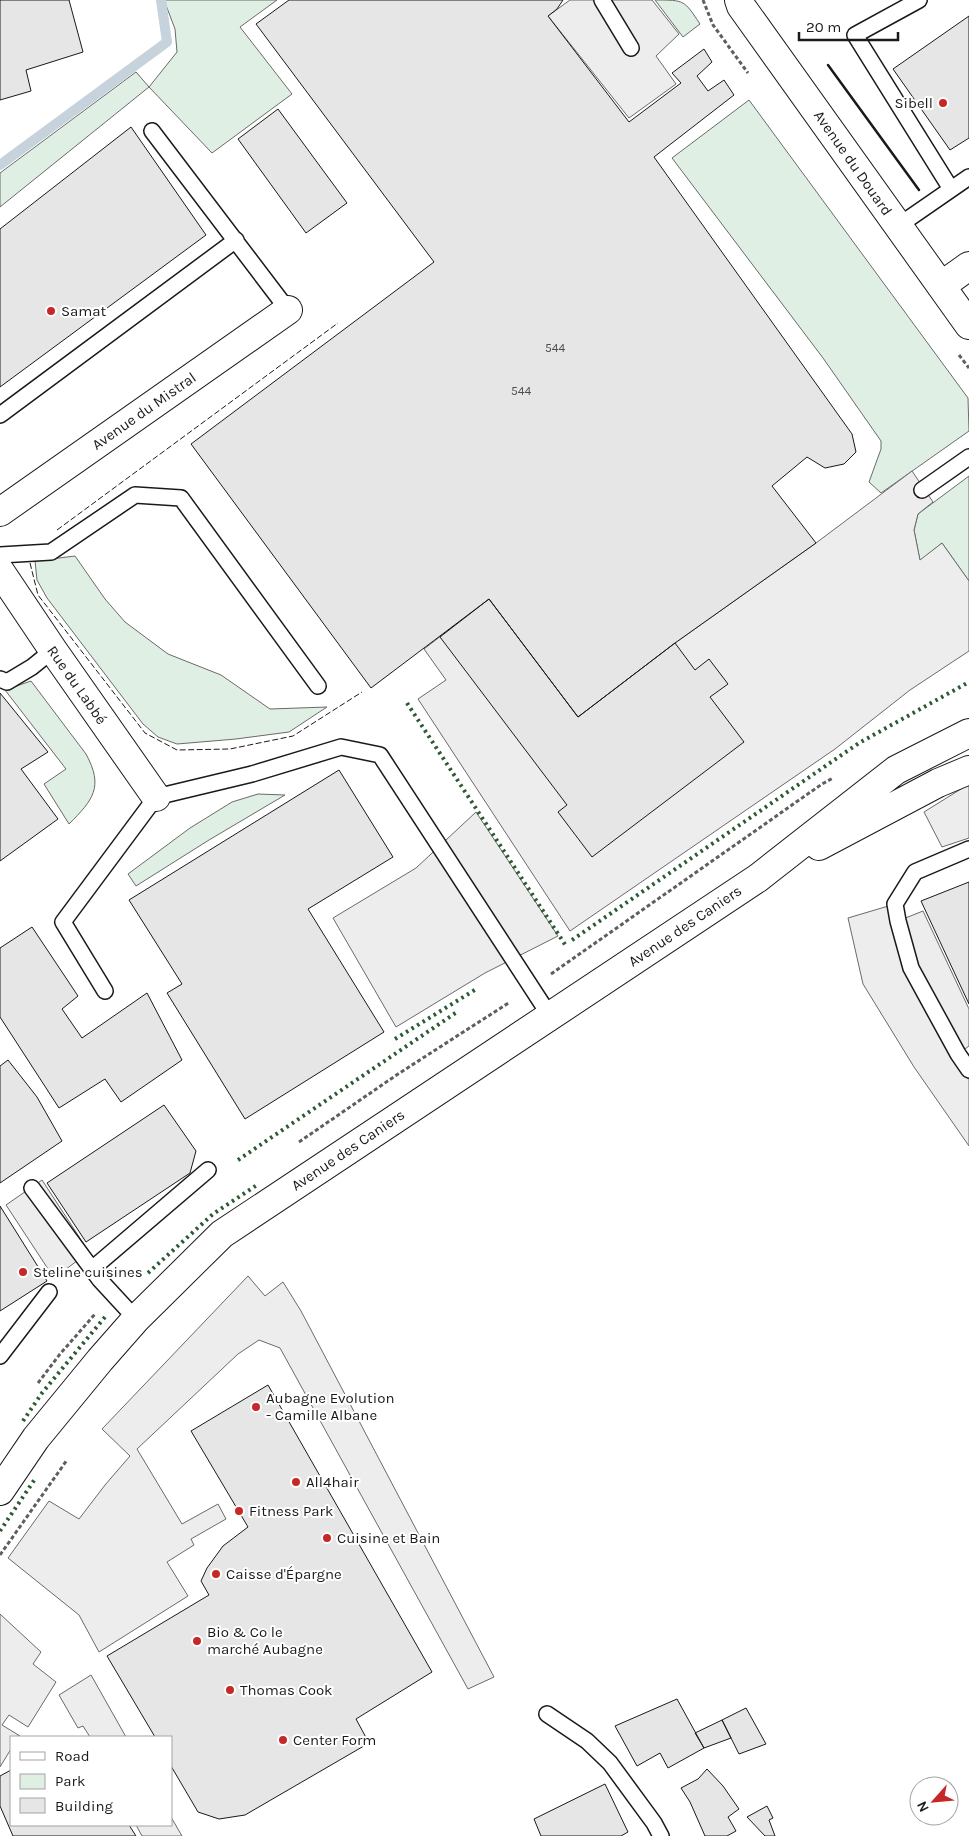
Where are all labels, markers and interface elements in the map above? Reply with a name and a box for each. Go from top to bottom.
scale bar [799,10,898,42]
text: 20 m [806,18,841,36]
place label: Sibell [894,94,933,112]
marker: Sibell [937,97,949,109]
street label: Avenue du Douard [810,107,896,219]
place label: Samat [61,302,107,320]
marker: Samat [45,305,57,317]
house number: 544 [545,341,565,355]
street label: Avenue du Mistral [88,368,200,454]
house number: 544 [511,384,531,398]
street label: Rue du Labbé [43,642,111,728]
street label: Avenue des Caniers [625,881,745,971]
street label: Avenue des Caniers [288,1105,408,1195]
place label: Steline cuisines [33,1263,143,1281]
marker: Steline cuisines [17,1266,29,1278]
place label: Aubagne Evolution - Camille Albane [266,1389,394,1424]
marker: Aubagne Evolution - Camille Albane [250,1401,262,1413]
place label: All4hair [306,1473,359,1491]
marker: All4hair [290,1476,302,1488]
place label: Fitness Park [249,1502,334,1520]
marker: Fitness Park [233,1505,245,1517]
place label: Cuisine et Bain [337,1529,440,1547]
marker: Cuisine et Bain [321,1532,333,1544]
place label: Caisse d'Épargne [226,1565,342,1583]
marker: Caisse d'Épargne [210,1568,222,1580]
place label: Bio & Co le marché Aubagne [207,1623,323,1658]
marker: Bio & Co le marché Aubagne [191,1635,203,1647]
place label: Thomas Cook [240,1681,333,1699]
marker: Thomas Cook [224,1684,236,1696]
place label: Center Form [293,1731,376,1749]
marker: Center Form [277,1734,289,1746]
legend [10,1736,172,1826]
text: Road [55,1747,90,1765]
text: Park [55,1772,85,1790]
north arrow [909,1776,959,1826]
text: Building [55,1797,113,1815]
text: N [913,1798,933,1815]

